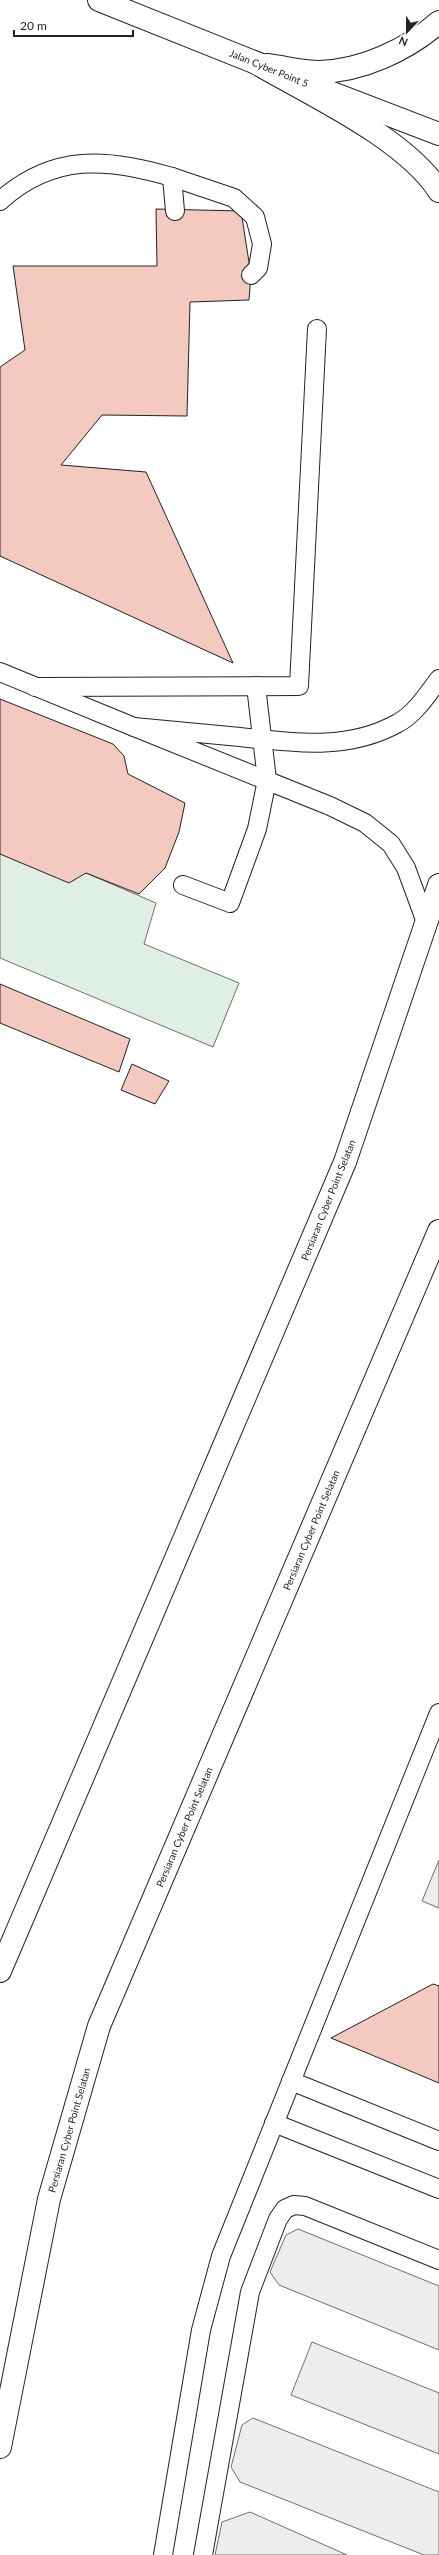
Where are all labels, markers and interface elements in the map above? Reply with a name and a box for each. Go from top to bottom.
scale bar [14,12,133,38]
north arrow [387,12,427,52]
text: 20 m [20,18,47,33]
text: N [397,34,409,49]
street label: Jalan Cyber Point 5 [228,47,310,89]
street label: Persiaran Cyber Point Selatan [298,1138,358,1262]
street label: Persiaran Cyber Point Selatan [280,1468,342,1592]
street label: Persiaran Cyber Point Selatan [153,1765,215,1889]
street label: Persiaran Cyber Point Selatan [45,2066,93,2194]

